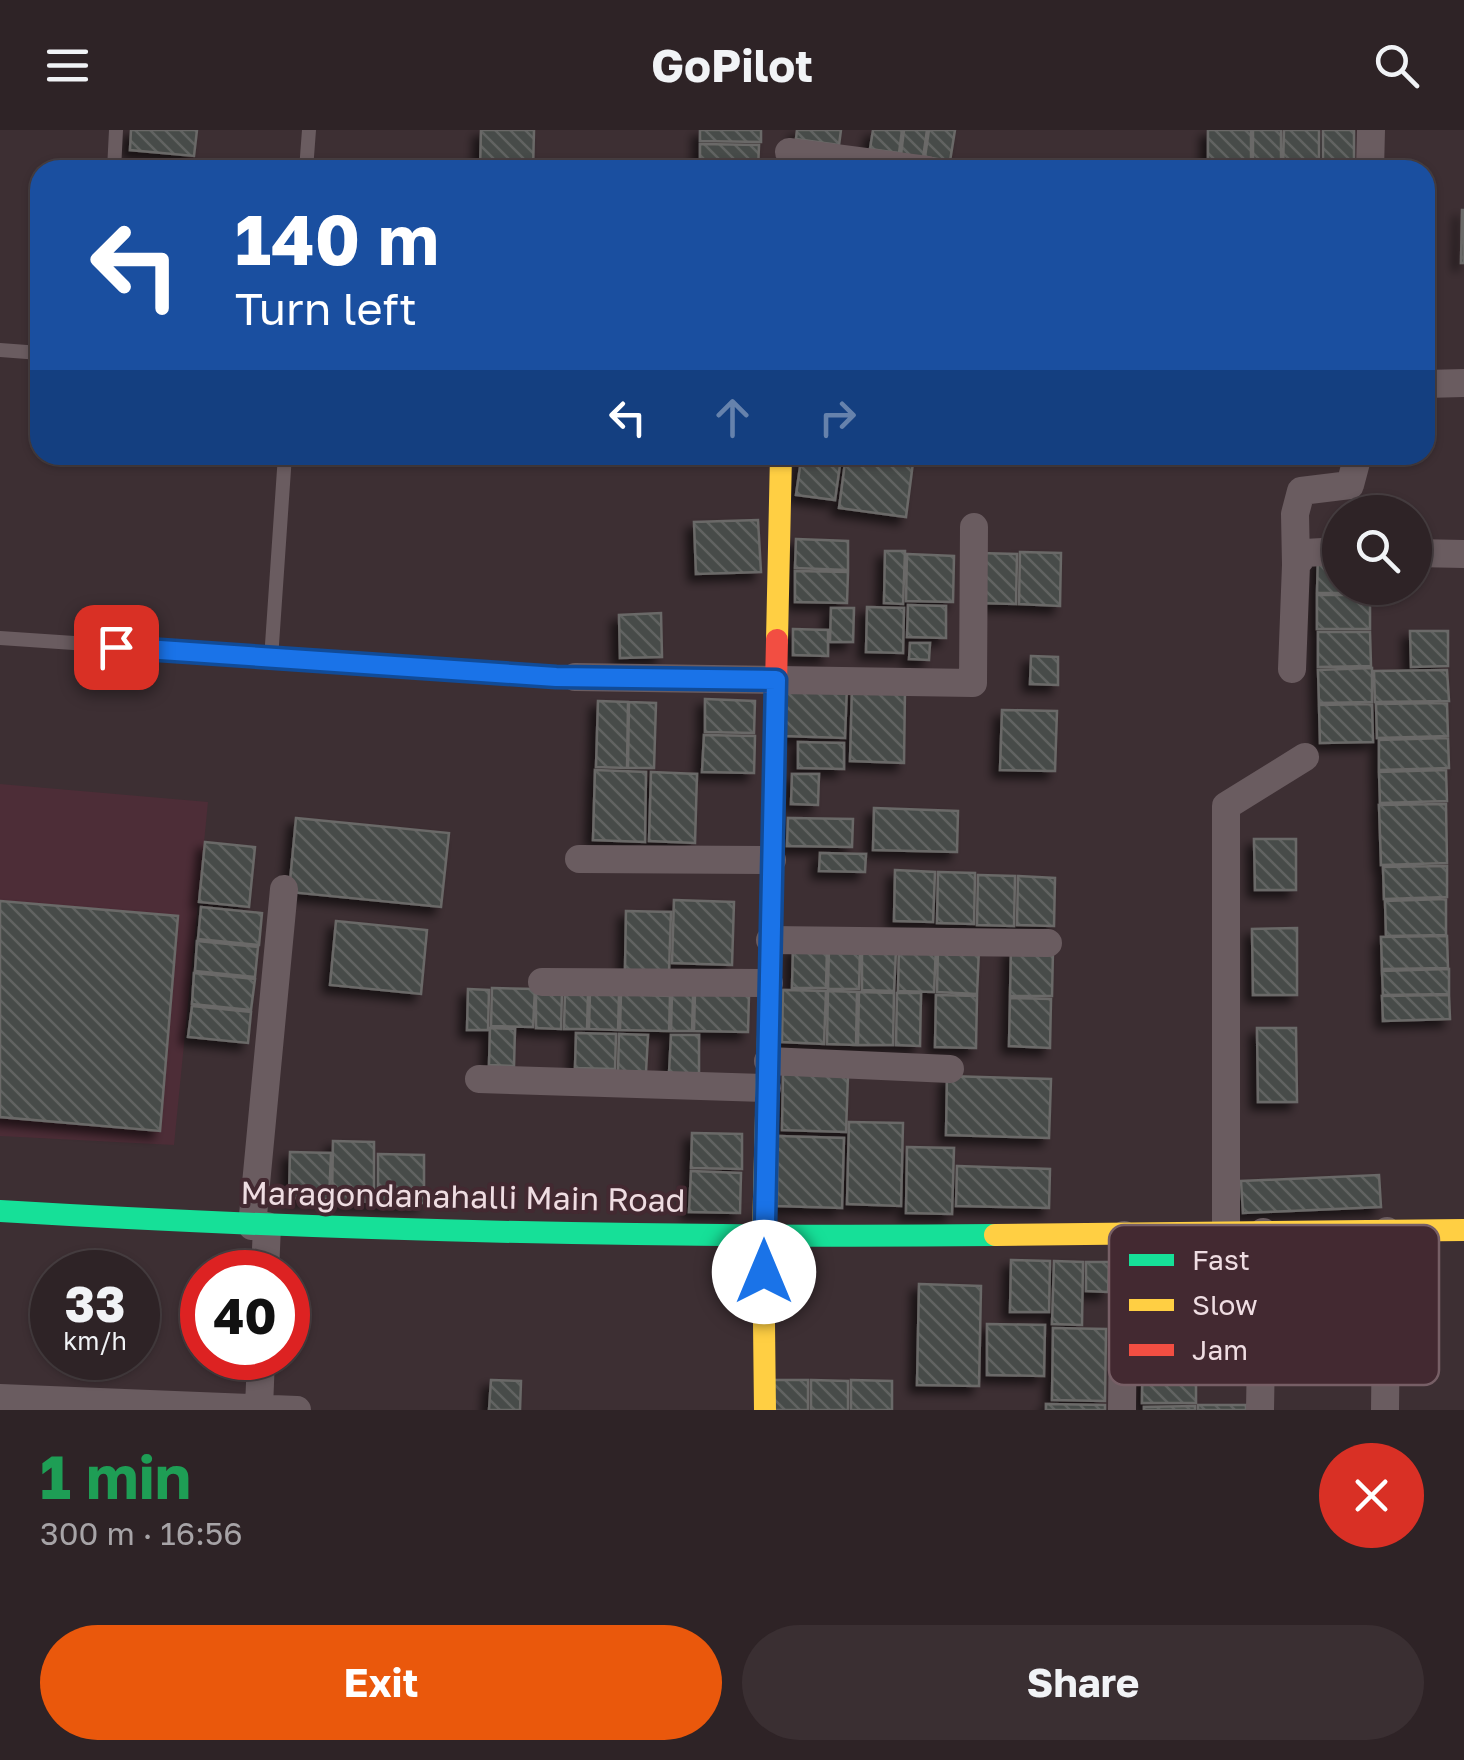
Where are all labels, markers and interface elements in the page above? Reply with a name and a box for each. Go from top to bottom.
icon: menu [40,38,95,93]
text: GoPilot [651,38,813,92]
icon: search [1369,38,1424,93]
text: 140 m [235,196,439,280]
icon: left [70,200,200,330]
text: Turn left [235,281,417,335]
icon: left [600,390,655,445]
icon: ahead [705,390,760,445]
icon: right [810,390,865,445]
map controls [1322,495,1432,605]
button: search [1322,495,1432,605]
pin [74,605,159,690]
icon: arrive [89,620,144,675]
street label: Maragondanahalli Main Road [240,1173,686,1219]
position arrow [712,1220,816,1324]
legend [1109,1225,1439,1385]
text: Fast [1192,1243,1250,1276]
speed limit sign: 40 [180,1250,310,1380]
text: 33 [64,1273,125,1333]
text: Slow [1192,1288,1258,1321]
text: km/h [63,1325,127,1356]
text: Jam [1192,1333,1248,1366]
text: 1 min [40,1440,191,1512]
button: close [1319,1443,1424,1548]
text: 300 m · 16:56 [40,1514,243,1552]
button: Exit [40,1625,722,1740]
button: Share [742,1625,1424,1740]

